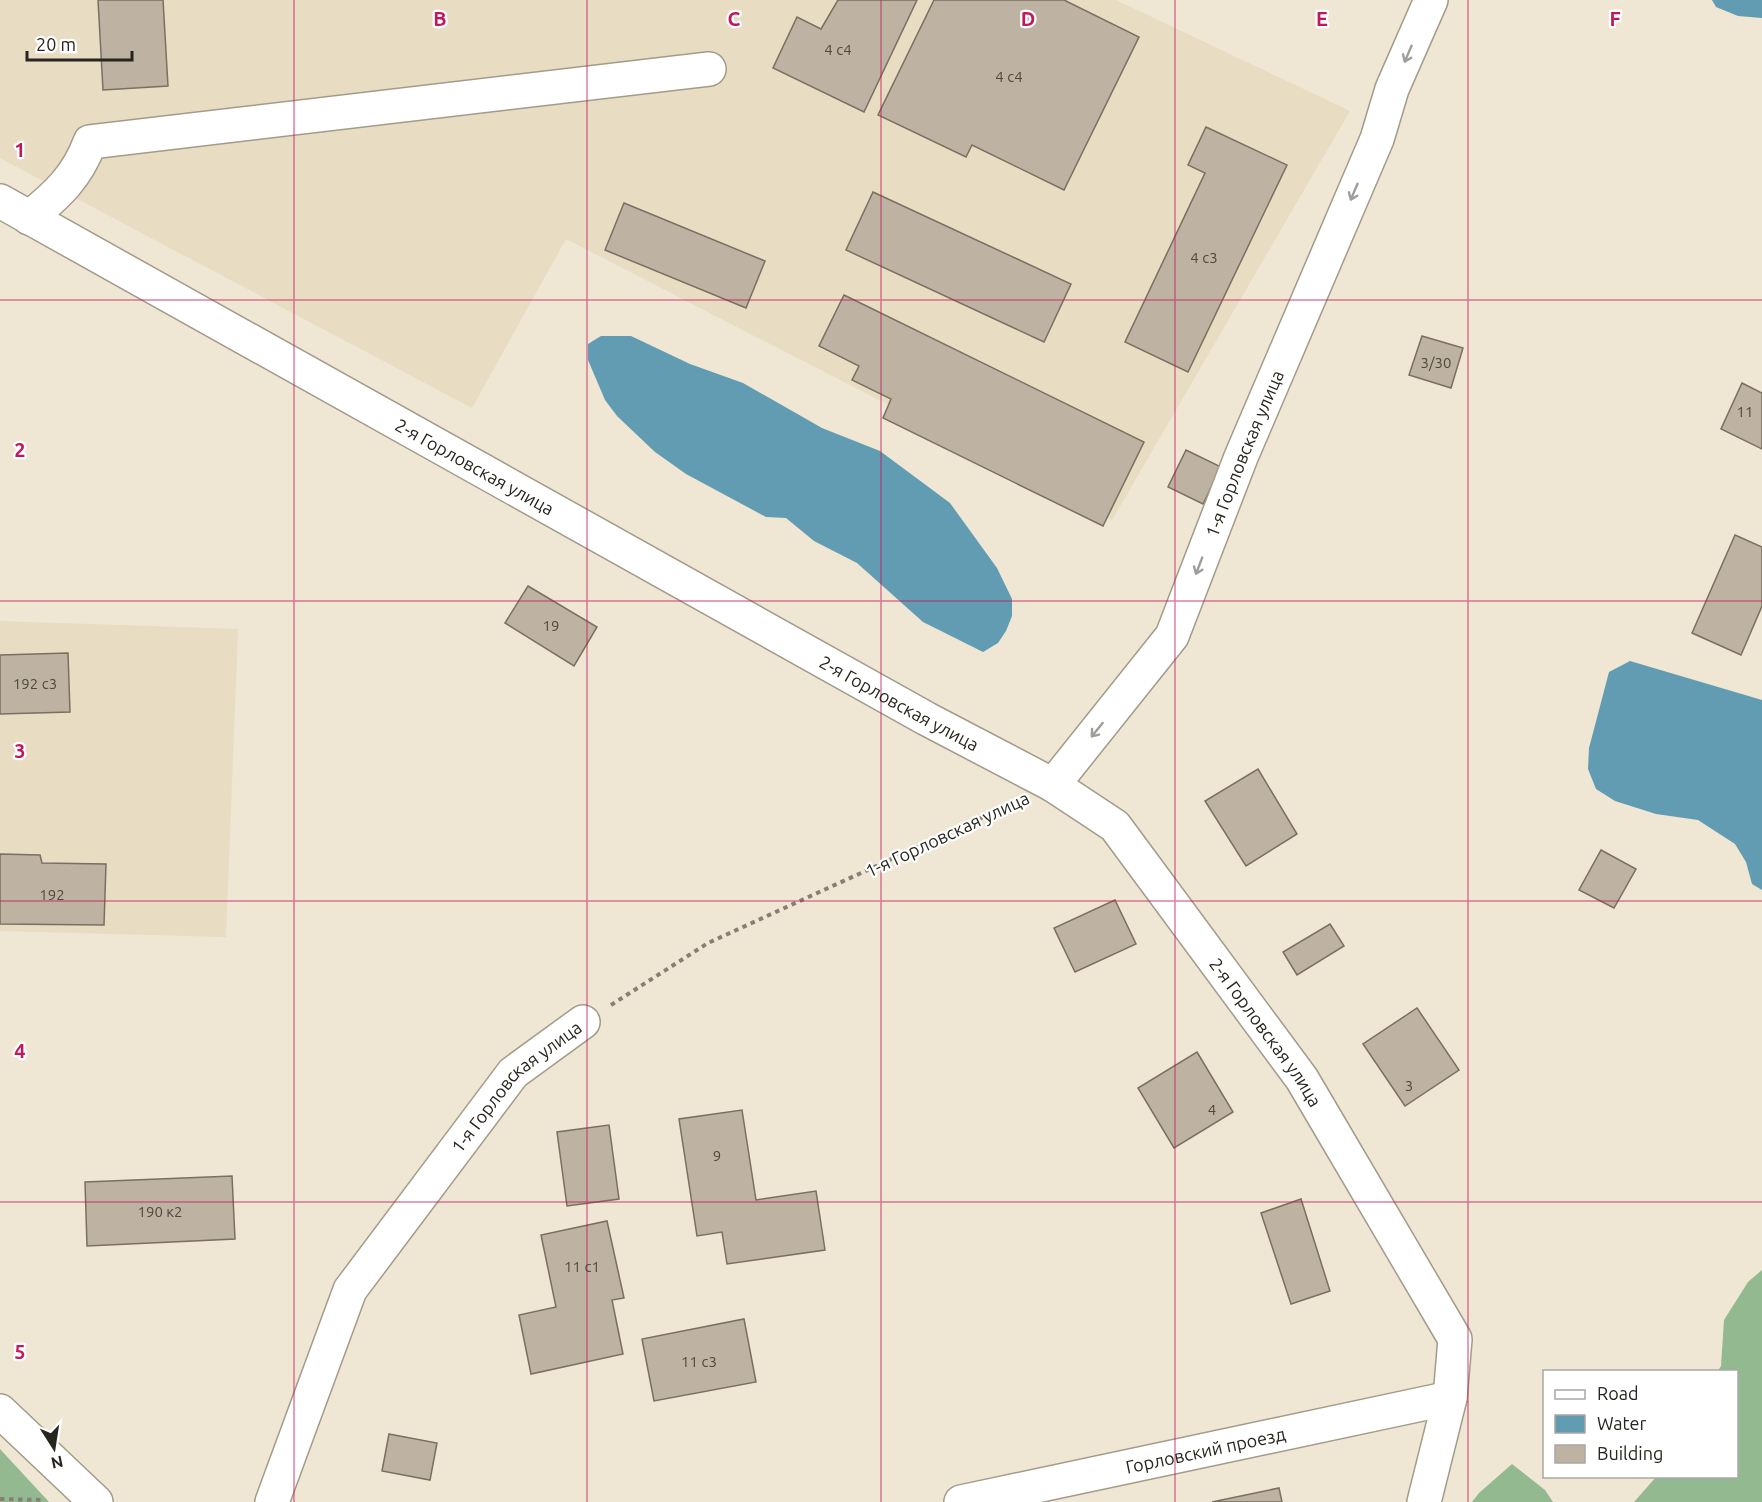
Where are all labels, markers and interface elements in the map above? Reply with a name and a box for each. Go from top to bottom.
text: B [433,7,447,30]
text: C [728,7,741,30]
text: D [1021,7,1035,30]
text: E [1316,7,1328,30]
text: F [1609,7,1621,30]
scale bar [27,24,132,62]
text: 20 m [36,34,76,54]
house number: 4 с4 [824,41,852,58]
one-way arrow [1401,44,1413,62]
house number: 4 с4 [995,68,1023,85]
text: 1 [14,138,26,161]
one-way arrow [1348,183,1359,201]
house number: 4 с3 [1190,249,1218,266]
house number: 3/30 [1421,354,1451,371]
street label: 1-я Горловская улица [1201,367,1287,540]
house number: 11 [1737,403,1753,420]
street label: 2-я Горловская улица [392,414,558,519]
text: 2 [14,438,26,461]
one-way arrow [1193,557,1204,575]
house number: 19 [543,617,559,634]
street label: 2-я Горловская улица [816,651,982,754]
house number: 192 с3 [13,675,57,692]
one-way arrow [1090,722,1103,738]
text: 3 [14,739,26,762]
street label: 1-я Горловская улица [862,787,1032,881]
house number: 192 [39,886,65,903]
street label: 2-я Горловская улица [1206,954,1326,1110]
street label: 1-я Горловская улица [447,1017,585,1156]
text: 4 [14,1039,26,1062]
house number: 3 [1405,1077,1413,1094]
house number: 4 [1208,1101,1216,1118]
house number: 9 [713,1147,721,1164]
house number: 190 к2 [137,1203,183,1220]
house number: 11 с1 [564,1258,600,1275]
text: 5 [14,1340,26,1363]
house number: 11 с3 [681,1353,717,1370]
legend [1543,1370,1738,1478]
text: Road [1597,1383,1639,1403]
text: Water [1597,1413,1647,1433]
north arrow [24,1418,84,1478]
street label: Горловский проезд [1124,1423,1288,1477]
text: Building [1597,1443,1663,1463]
text: N [49,1453,65,1473]

